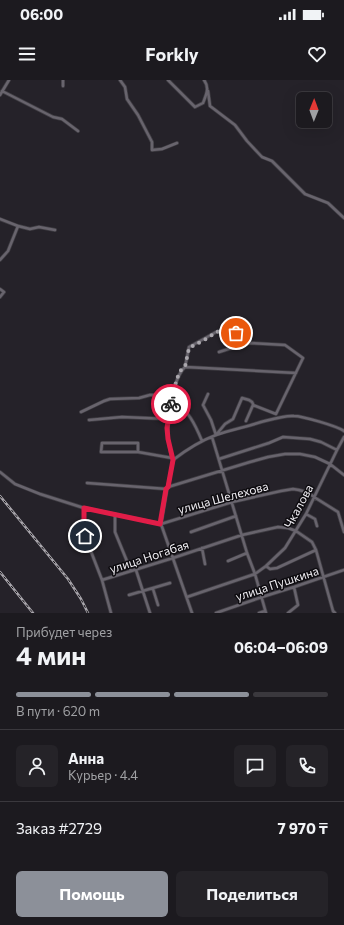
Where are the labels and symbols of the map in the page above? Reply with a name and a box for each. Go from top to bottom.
north arrow [296,92,332,128]
pin [219,316,253,350]
courier [151,384,191,424]
street label: улица Шелехова [176,478,270,516]
street label: Чкалова [281,482,315,530]
pin [68,519,102,553]
street label: улица Ногабая [108,537,190,575]
street label: улица Пушкина [234,563,320,603]

